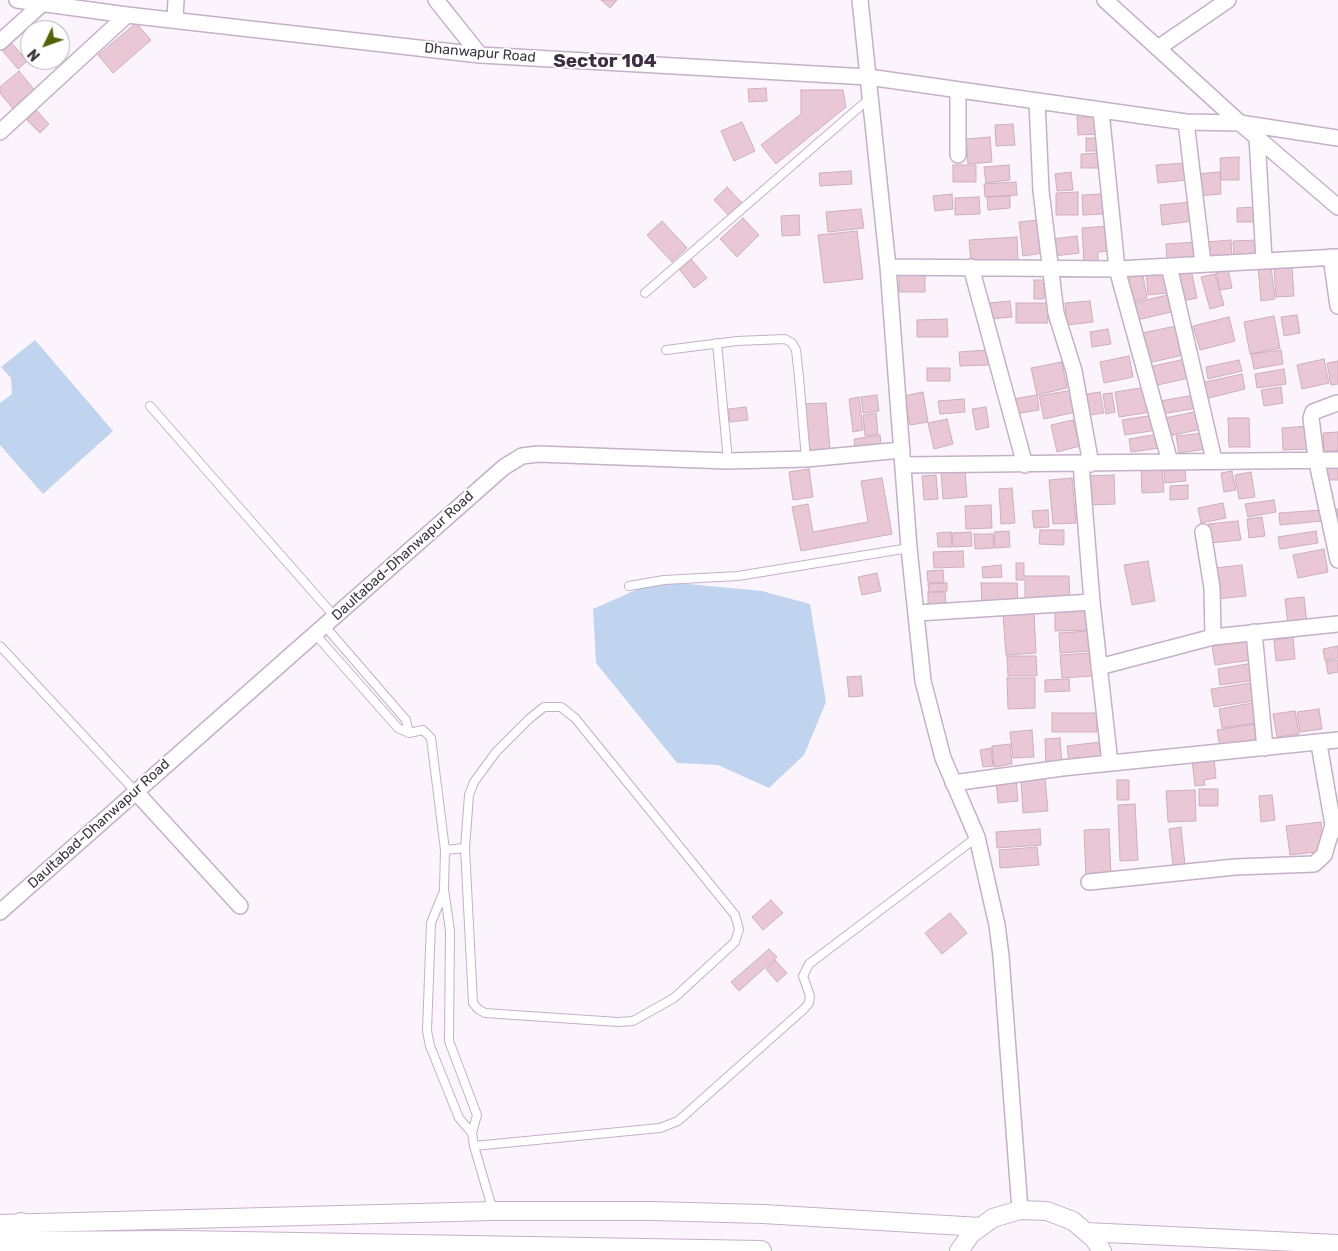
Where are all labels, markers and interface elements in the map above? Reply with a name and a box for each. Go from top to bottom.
north arrow [20,20,70,70]
street label: Dhanwapur Road [424,40,536,66]
text: N [25,45,44,64]
district label: Sector 104 [553,51,657,73]
street label: Daultabad-Dhanwapur Road [329,488,477,624]
street label: Daultabad-Dhanwapur Road [25,756,173,892]

